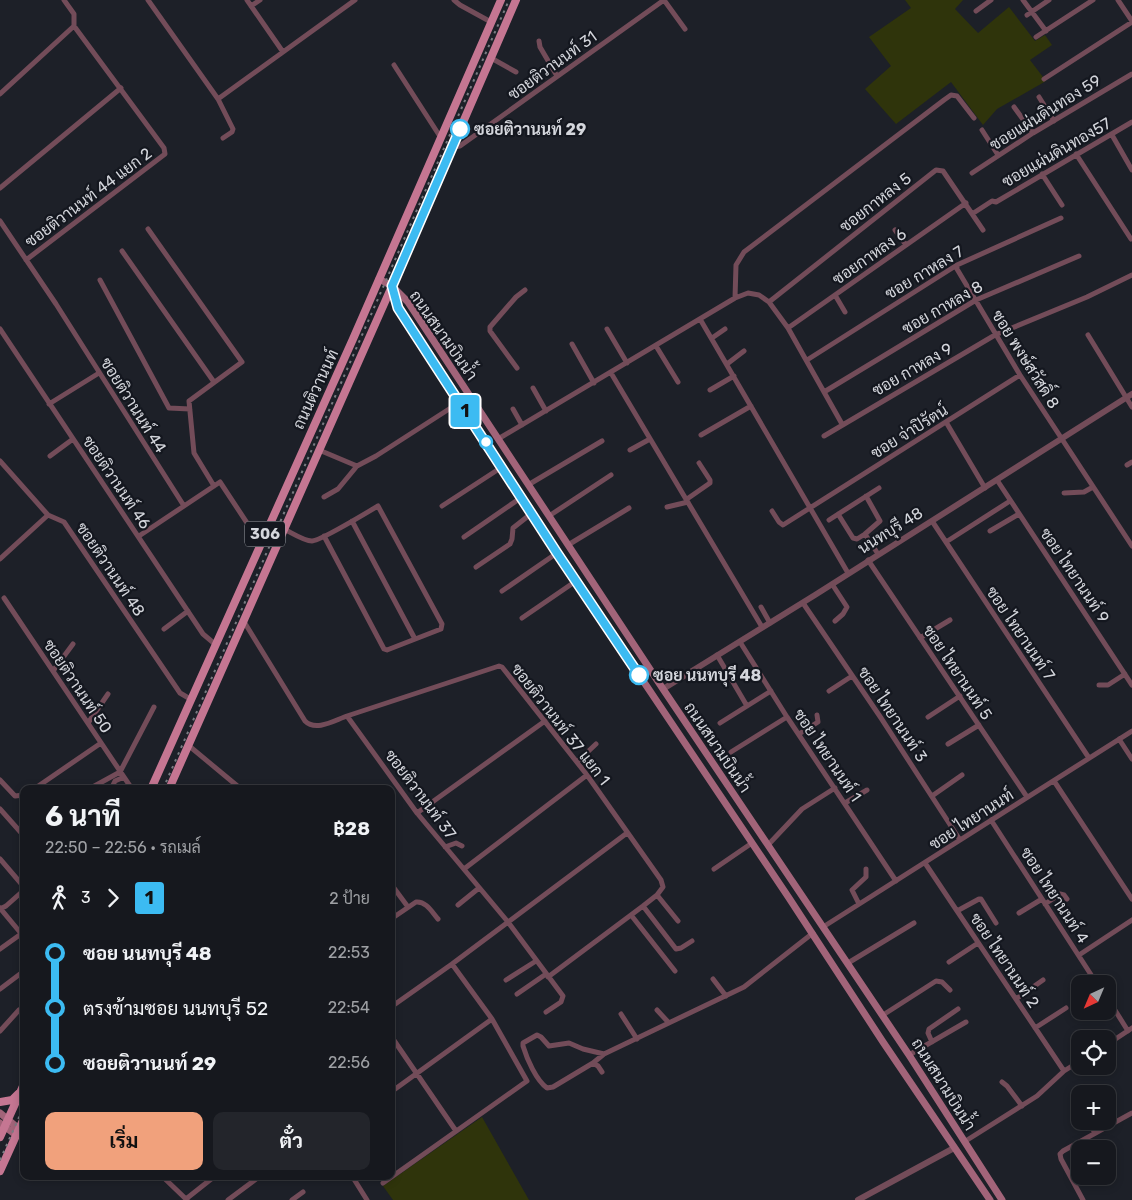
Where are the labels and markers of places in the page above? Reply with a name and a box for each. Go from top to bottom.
place label: ซอยติวานนท์ 29 [474,118,586,139]
marker: ซอยติวานนท์ 29 [450,119,470,139]
unlabelled marker [479,435,493,449]
marker: ซอย นนทบุรี 48 [629,665,649,685]
place label: ซอย นนทบุรี 48 [653,665,761,687]

